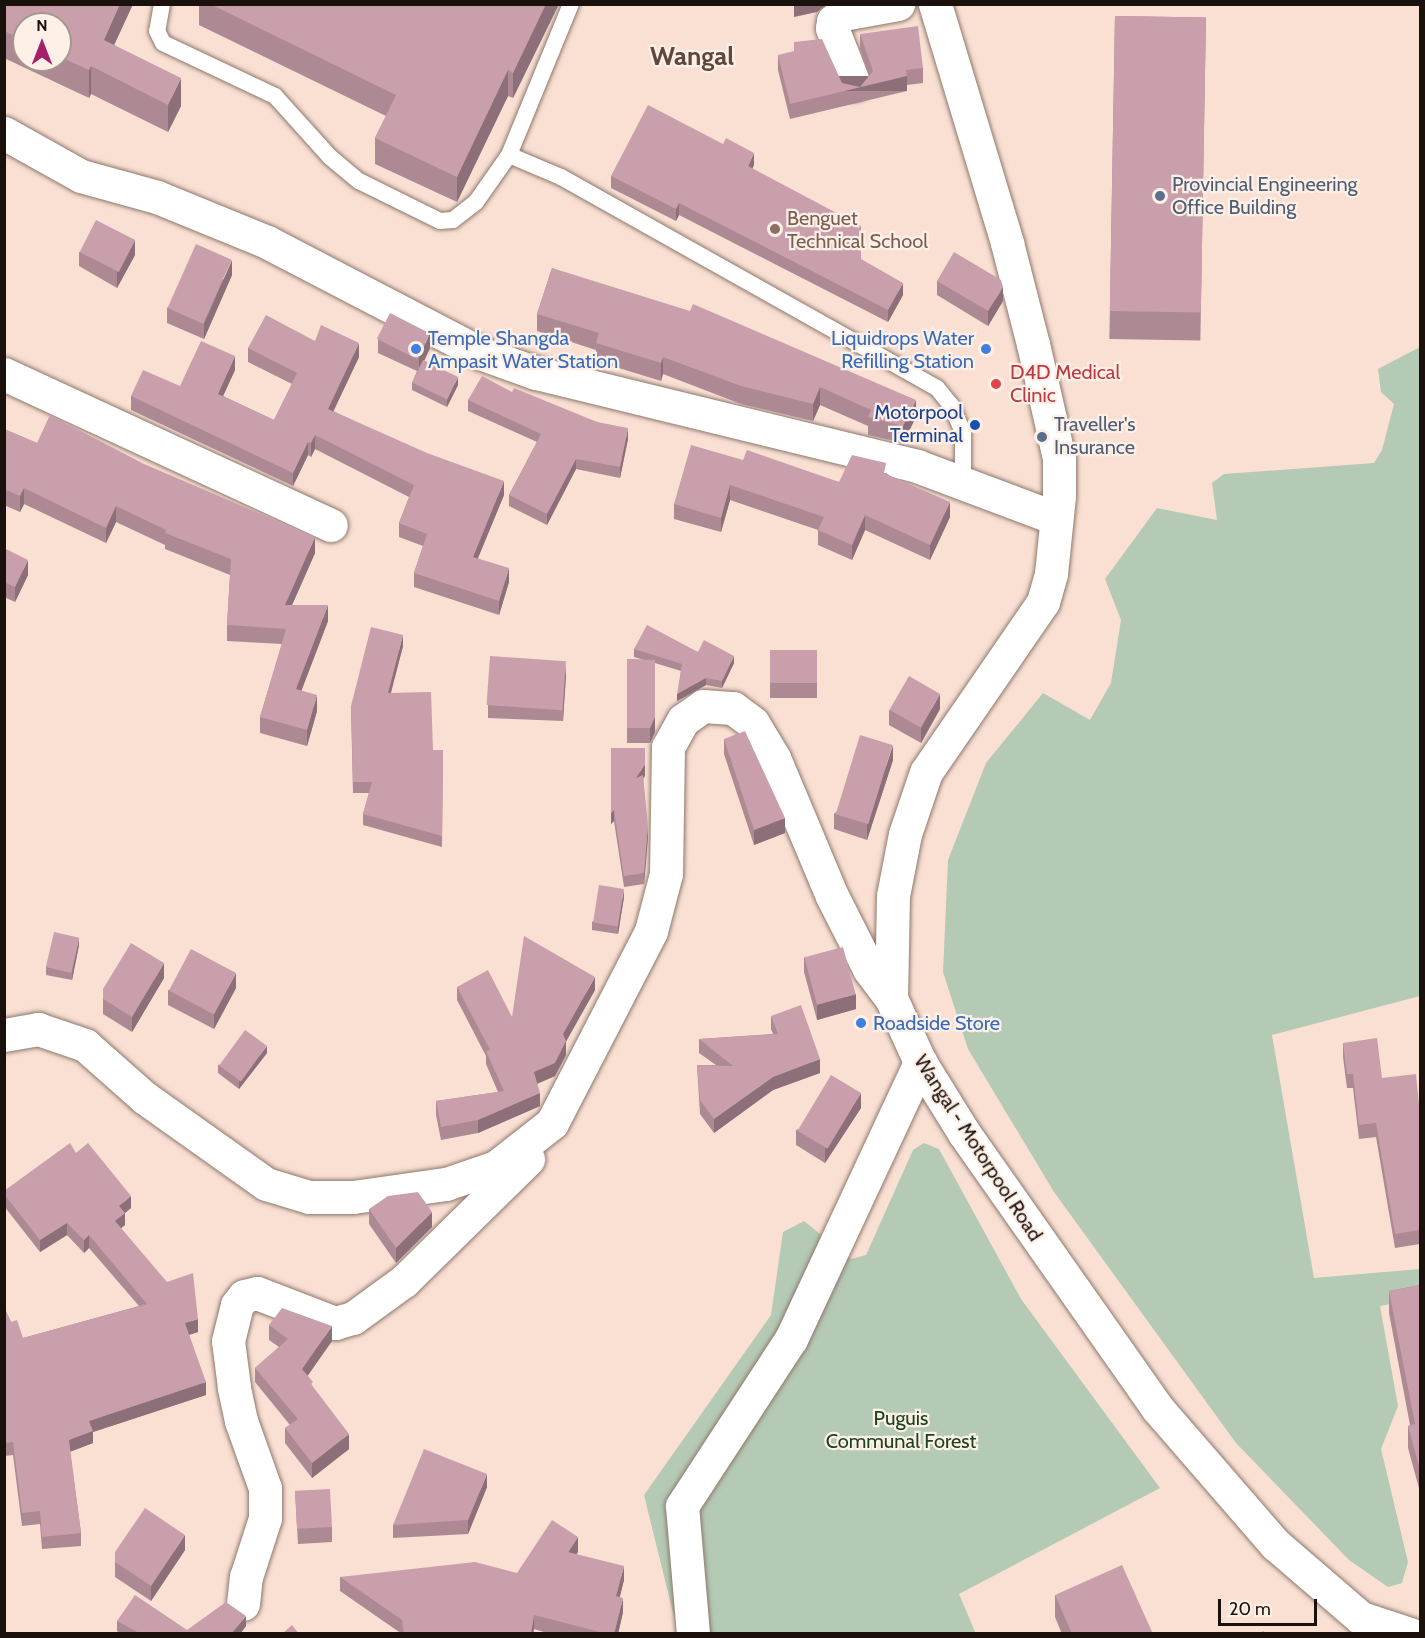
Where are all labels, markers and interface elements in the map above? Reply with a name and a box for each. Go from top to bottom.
north arrow [12,12,72,72]
text: N [36,16,48,35]
district label: Wangal [650,41,734,73]
place label: Provincial Engineering Office Building [1172,172,1358,219]
marker: Provincial Engineering Office Building [1153,189,1167,203]
place label: Benguet Technical School [787,206,928,253]
marker: Benguet Technical School [768,222,782,236]
place label: Temple Shangda Ampasit Water Station [428,326,618,373]
place label: Liquidrops Water Refilling Station [831,326,974,373]
marker: Temple Shangda Ampasit Water Station [409,342,423,356]
marker: Liquidrops Water Refilling Station [979,342,993,356]
place label: D4D Medical Clinic [1010,360,1120,407]
marker: D4D Medical Clinic [987,375,1005,393]
place label: Motorpool Terminal [874,401,963,448]
place label: Traveller's Insurance [1054,413,1136,460]
marker: Motorpool Terminal [968,418,982,432]
marker: Traveller's Insurance [1035,430,1049,444]
place label: Roadside Store [873,1011,1000,1035]
marker: Roadside Store [854,1016,868,1030]
street label: Wangal - Motorpool Road [909,1050,1047,1246]
park label: Puguis Communal Forest [826,1406,976,1453]
scale bar [1221,1587,1320,1625]
text: 20 m [1229,1598,1271,1620]

